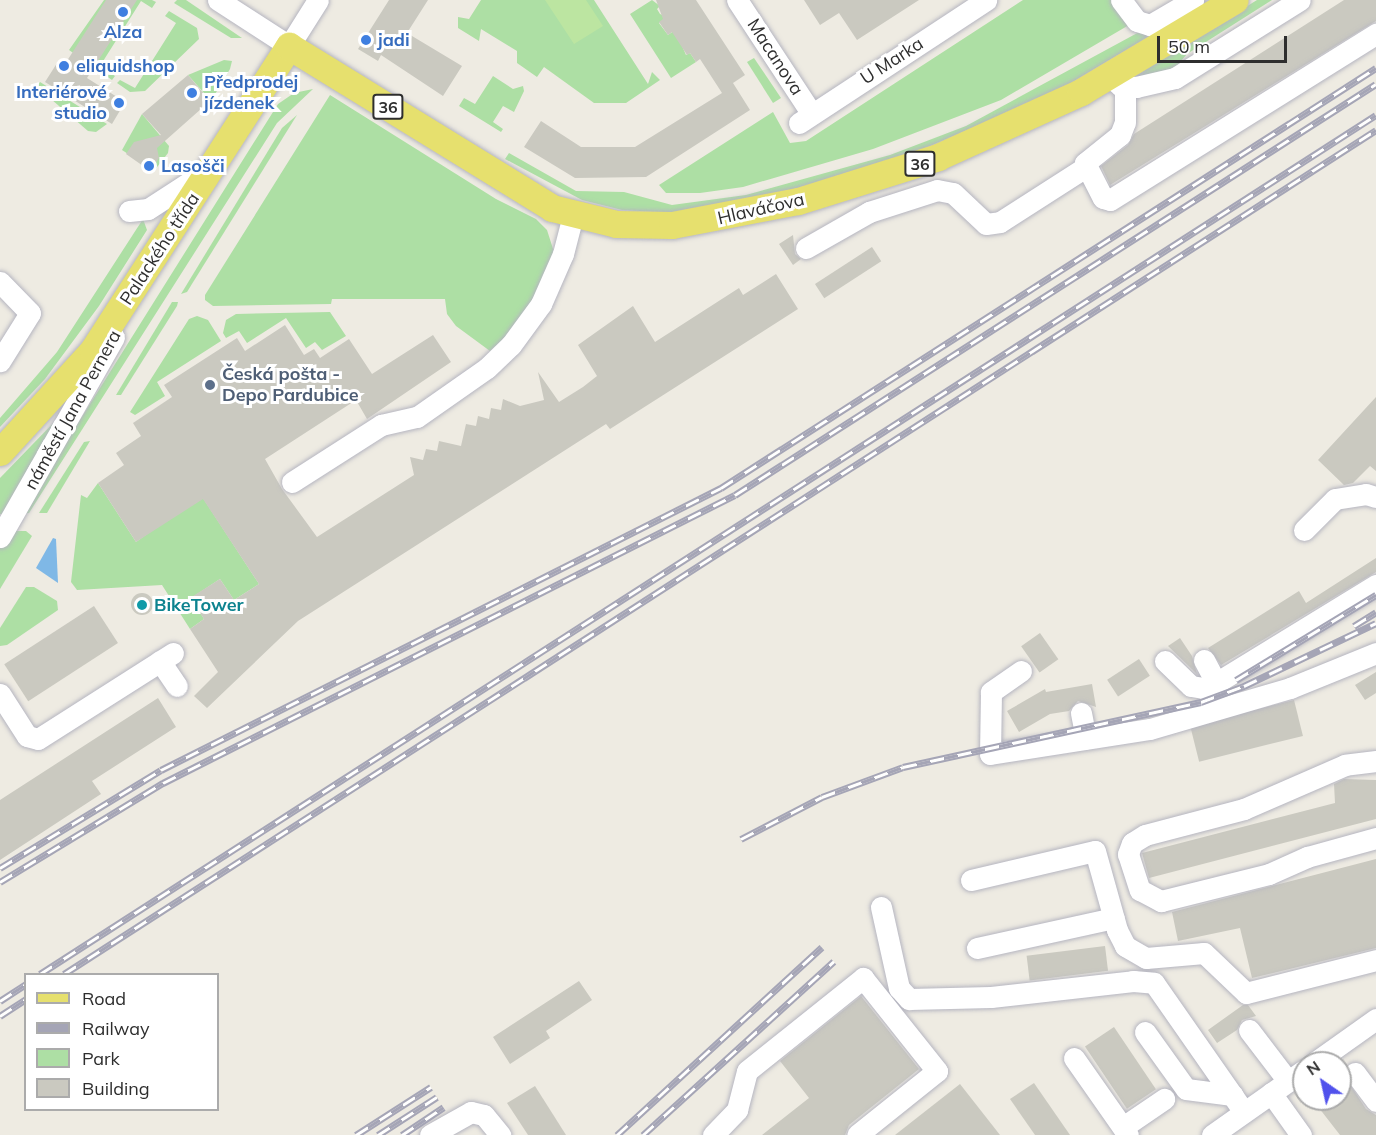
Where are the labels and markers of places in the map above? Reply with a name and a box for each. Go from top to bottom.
marker: Alza [116,5,130,19]
place label: Alza [104,21,142,43]
place label: jadi [378,29,410,51]
marker: jadi [359,33,373,47]
place label: eliquidshop [76,55,175,77]
marker: eliquidshop [57,59,71,73]
place label: Předprodej jízdenek [204,72,298,115]
place label: Interiérové studio [16,82,107,124]
marker: Předprodej jízdenek [185,86,199,100]
marker: Interiérové studio [112,96,126,110]
place label: Lasošči [161,155,225,177]
marker: Lasošči [142,159,156,173]
place label: Česká pošta - Depo Pardubice [222,364,358,406]
marker: Česká pošta - Depo Pardubice [203,378,217,392]
place label: BikeTower [154,594,244,616]
marker: BikeTower [135,598,149,612]

